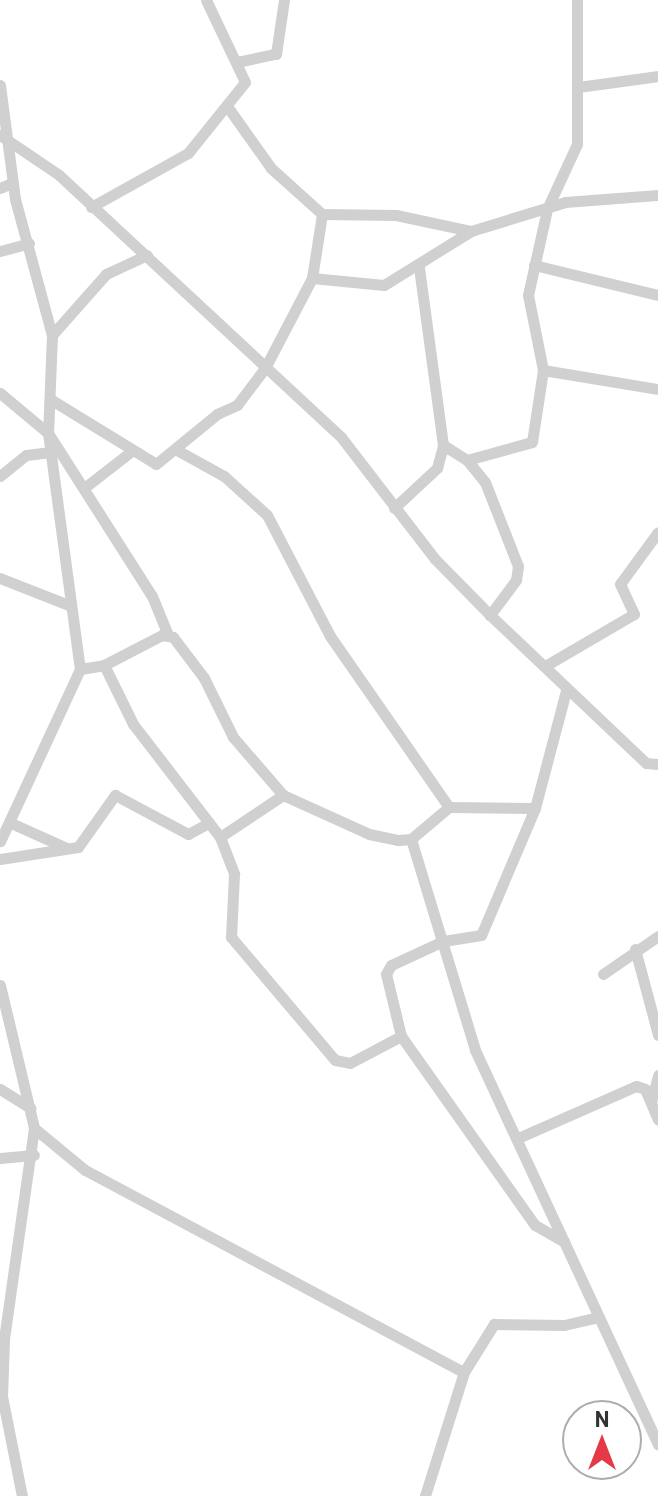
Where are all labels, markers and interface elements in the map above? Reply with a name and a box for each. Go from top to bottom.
north arrow [562,1400,642,1480]
text: N [595,1405,609,1431]

